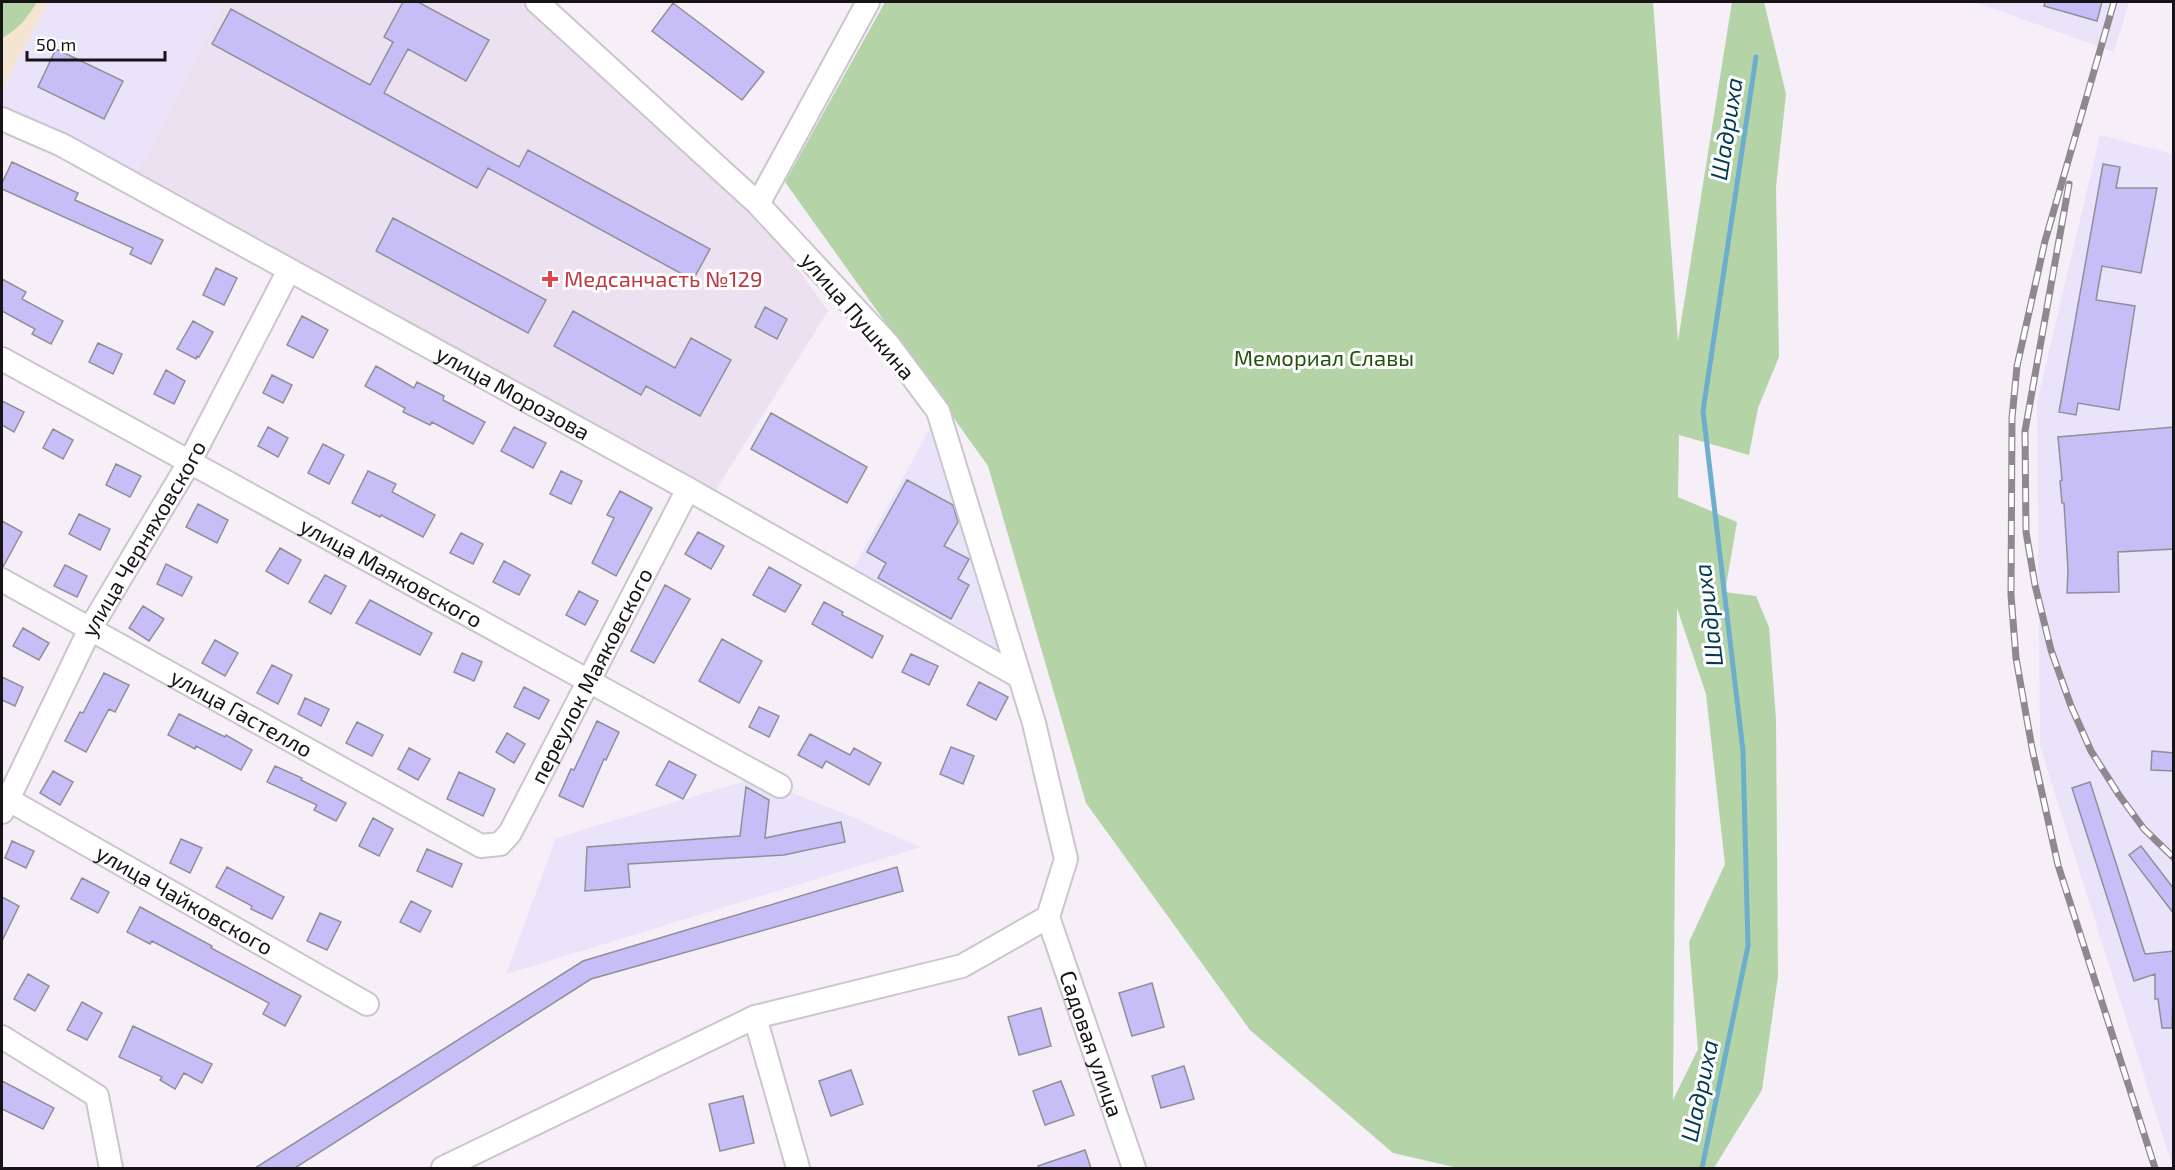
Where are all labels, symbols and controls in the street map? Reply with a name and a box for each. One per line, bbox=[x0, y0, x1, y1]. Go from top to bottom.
scale bar bbox=[27, 24, 165, 62]
text: 50 m bbox=[36, 33, 76, 55]
water label: Шадриха bbox=[1703, 75, 1748, 182]
street label: улица Пушкина bbox=[796, 246, 921, 385]
place label: Медсанчасть №129 bbox=[564, 265, 763, 291]
marker: Медсанчасть №129 bbox=[541, 270, 559, 288]
street label: улица Морозова bbox=[432, 339, 595, 445]
park label: Мемориал Славы bbox=[1234, 344, 1414, 370]
street label: улица Черняховского bbox=[74, 436, 210, 641]
street label: улица Маяковского bbox=[296, 511, 487, 632]
water label: Шадриха bbox=[1687, 562, 1728, 668]
street label: переулок Маяковского bbox=[524, 563, 657, 787]
street label: улица Гастелло bbox=[166, 662, 317, 762]
street label: улица Чайковского bbox=[91, 838, 278, 960]
street label: Садовая улица bbox=[1055, 967, 1129, 1120]
water label: Шадриха bbox=[1674, 1037, 1723, 1144]

